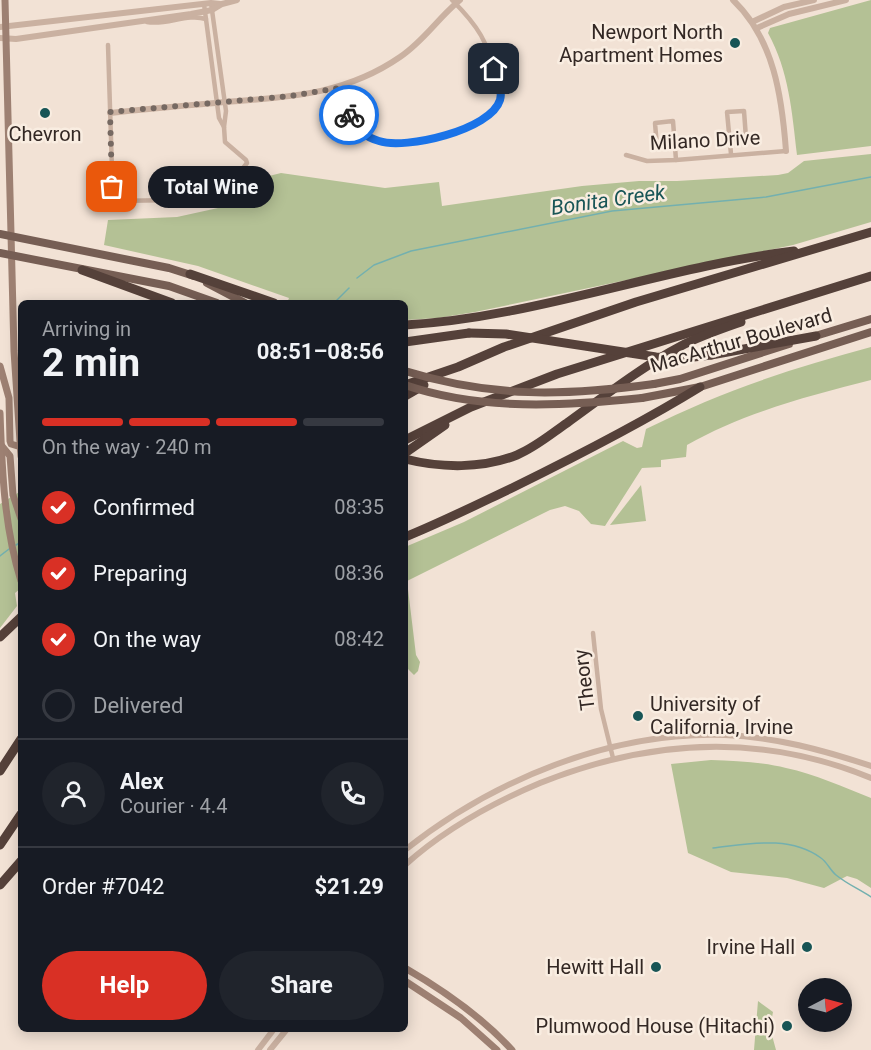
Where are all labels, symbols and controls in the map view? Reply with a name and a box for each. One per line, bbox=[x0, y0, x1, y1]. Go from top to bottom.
place label: Newport North Apartment Homes bbox=[559, 20, 723, 67]
marker: Newport North Apartment Homes bbox=[728, 36, 742, 50]
pin bbox=[468, 43, 519, 94]
icon: home bbox=[477, 52, 510, 85]
courier bbox=[319, 85, 379, 145]
icon: bike bbox=[333, 99, 366, 132]
marker: Chevron bbox=[38, 106, 52, 120]
place label: Chevron bbox=[8, 122, 82, 146]
street label: Milano Drive bbox=[649, 125, 761, 155]
pin bbox=[86, 161, 137, 212]
callout: Total Wine bbox=[148, 166, 274, 208]
icon: bag bbox=[95, 170, 128, 203]
text: Total Wine bbox=[164, 175, 258, 199]
water label: Bonita Creek bbox=[549, 180, 667, 220]
street label: MacArthur Boulevard bbox=[647, 303, 835, 377]
text: Arriving in bbox=[42, 317, 131, 341]
text: 08:51–08:56 bbox=[257, 339, 384, 364]
text: 2 min bbox=[42, 340, 140, 386]
text: On the way · 240 m bbox=[42, 435, 211, 459]
icon: check bbox=[42, 491, 75, 524]
text: Confirmed bbox=[93, 495, 195, 520]
text: 08:35 bbox=[334, 495, 384, 519]
icon: check bbox=[42, 557, 75, 590]
text: Preparing bbox=[93, 561, 187, 586]
text: 08:36 bbox=[334, 561, 384, 585]
icon: check bbox=[42, 623, 75, 656]
text: On the way bbox=[93, 627, 201, 652]
text: 08:42 bbox=[334, 627, 384, 651]
street label: Theory bbox=[568, 648, 600, 712]
place label: University of California, Irvine bbox=[650, 692, 793, 739]
text: Delivered bbox=[93, 693, 183, 718]
marker: University of California, Irvine bbox=[631, 709, 645, 723]
button: person bbox=[42, 762, 105, 825]
button: phone bbox=[321, 762, 384, 825]
text: Alex bbox=[120, 769, 164, 794]
text: Courier · 4.4 bbox=[120, 794, 227, 818]
text: Order #7042 bbox=[42, 874, 164, 899]
text: $21.29 bbox=[315, 874, 384, 899]
place label: Irvine Hall bbox=[707, 935, 795, 959]
marker: Irvine Hall bbox=[800, 940, 814, 954]
button: Help bbox=[42, 951, 207, 1020]
button: Share bbox=[219, 951, 384, 1020]
place label: Hewitt Hall bbox=[546, 955, 644, 979]
marker: Hewitt Hall bbox=[649, 960, 663, 974]
north arrow bbox=[798, 978, 852, 1032]
map controls bbox=[798, 978, 852, 1032]
place label: Plumwood House (Hitachi) bbox=[536, 1014, 775, 1038]
marker: Plumwood House (Hitachi) bbox=[780, 1019, 794, 1033]

